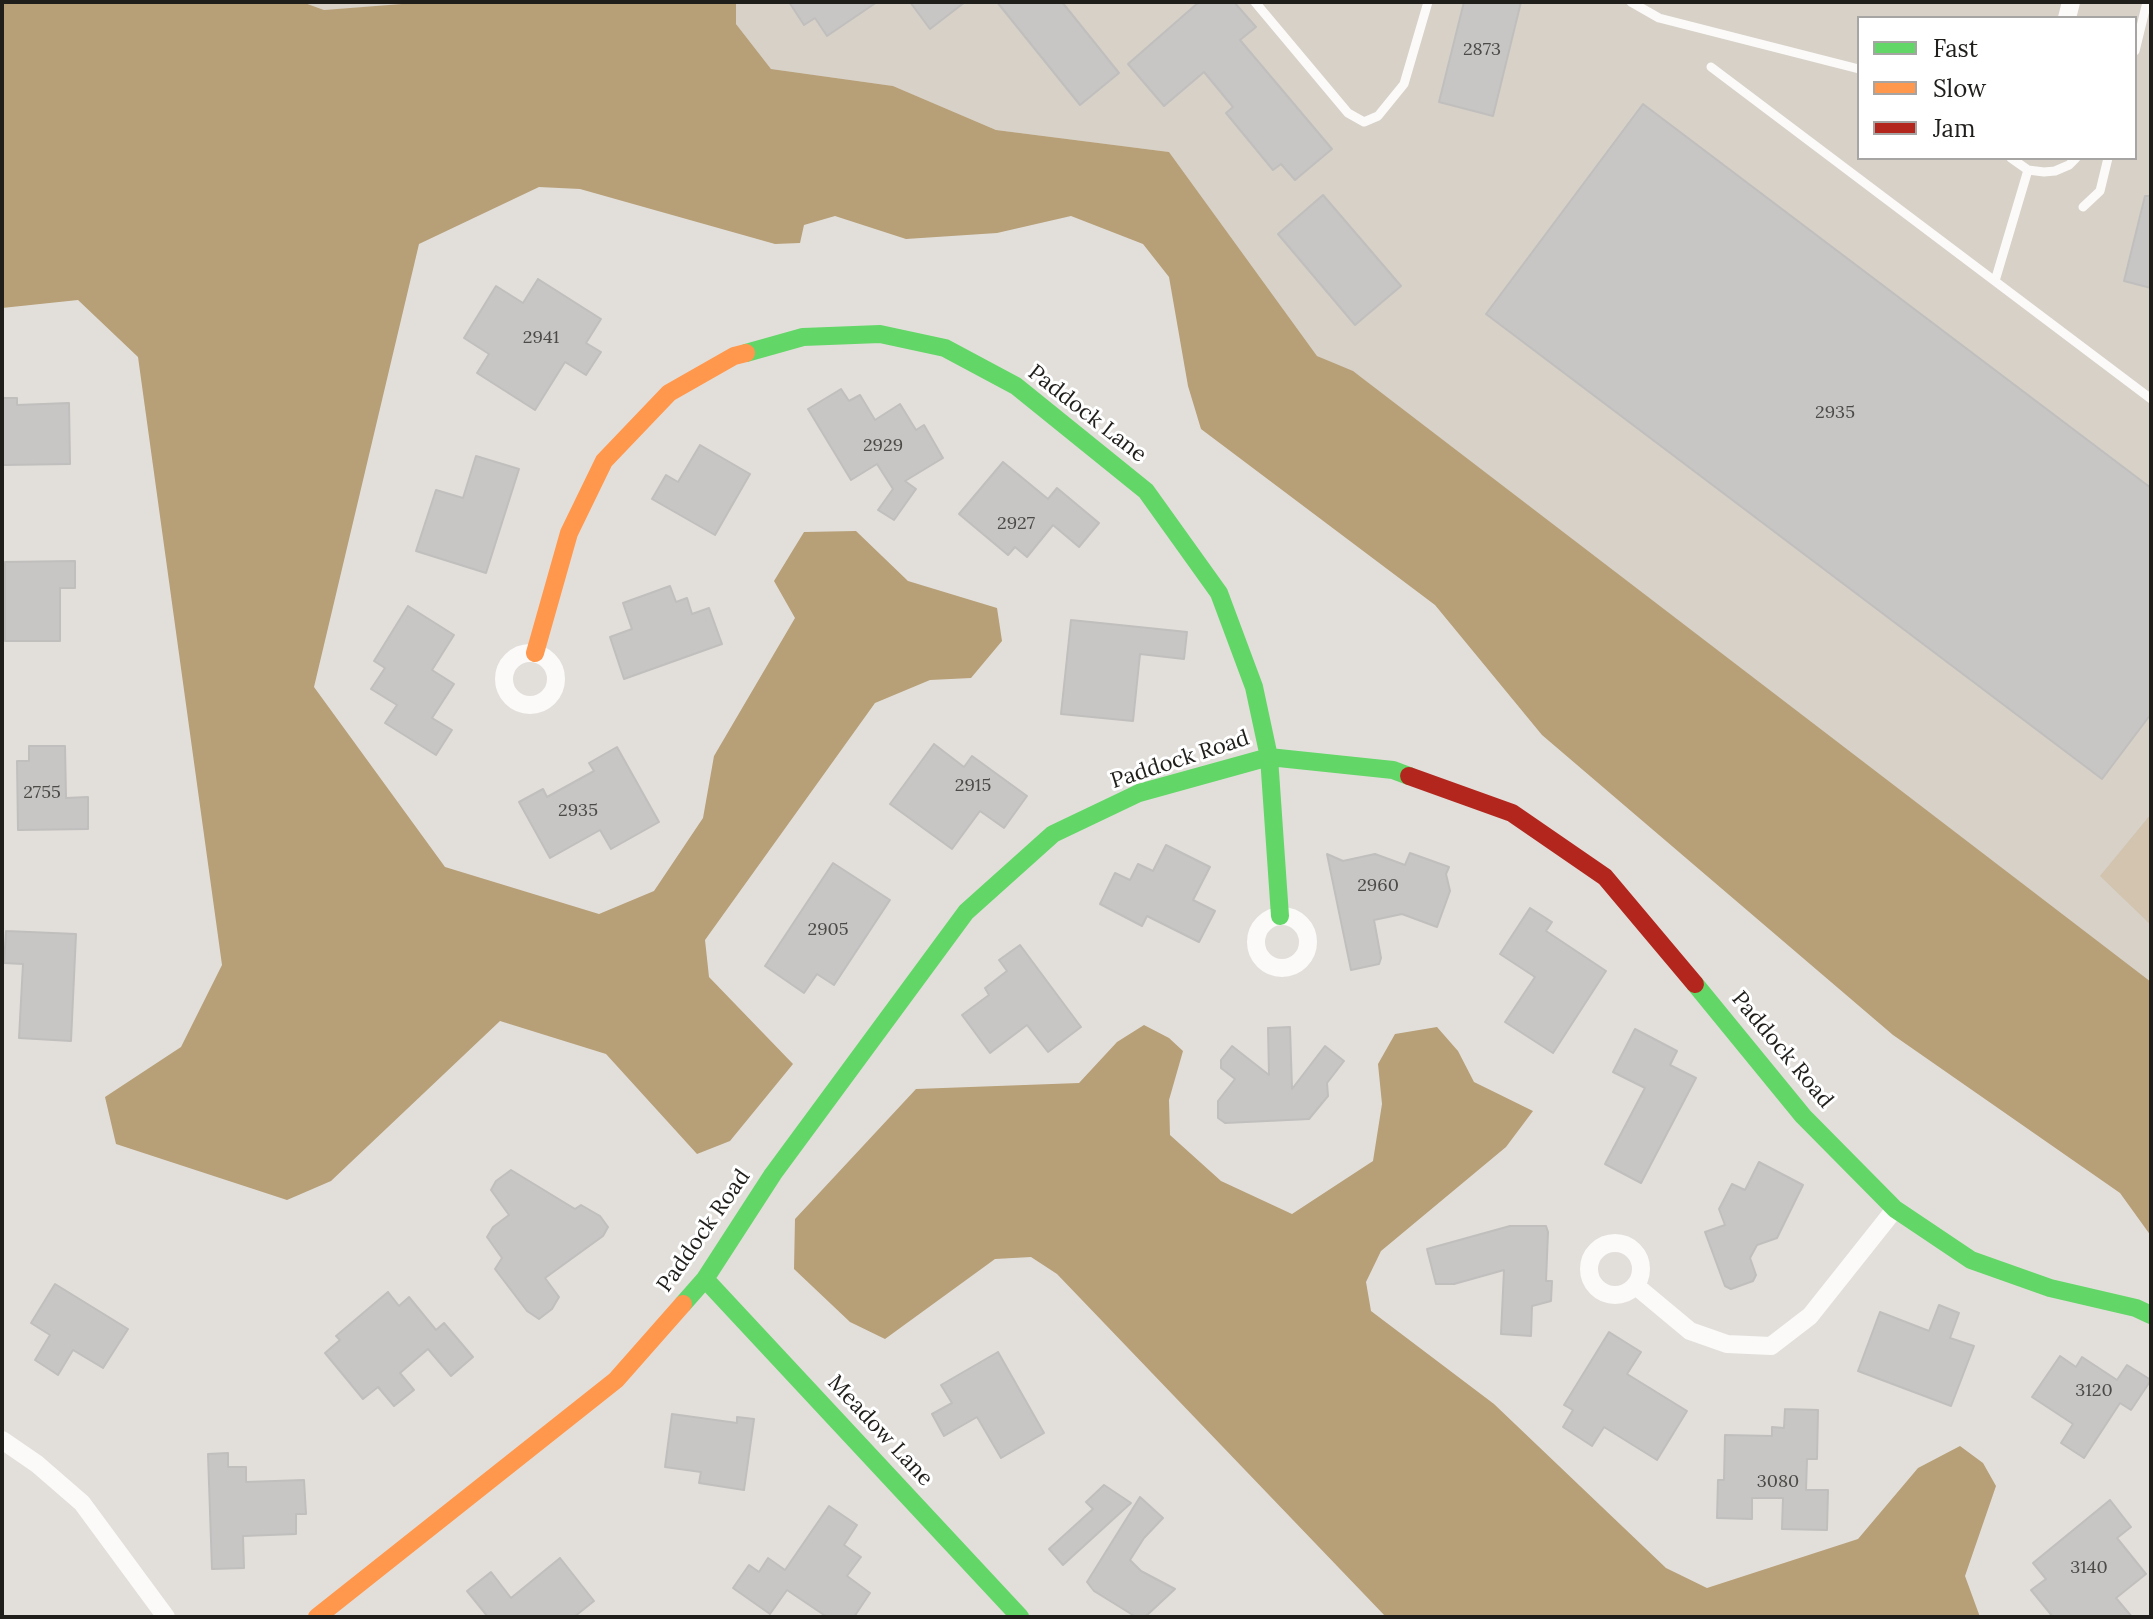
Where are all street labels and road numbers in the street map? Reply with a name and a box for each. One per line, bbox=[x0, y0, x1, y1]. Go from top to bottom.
street label: Paddock Lane bbox=[1023, 360, 1151, 468]
street label: Paddock Road bbox=[1107, 725, 1253, 795]
street label: Paddock Road bbox=[1726, 986, 1838, 1114]
street label: Paddock Road bbox=[652, 1164, 756, 1298]
street label: Meadow Lane bbox=[822, 1370, 938, 1492]

